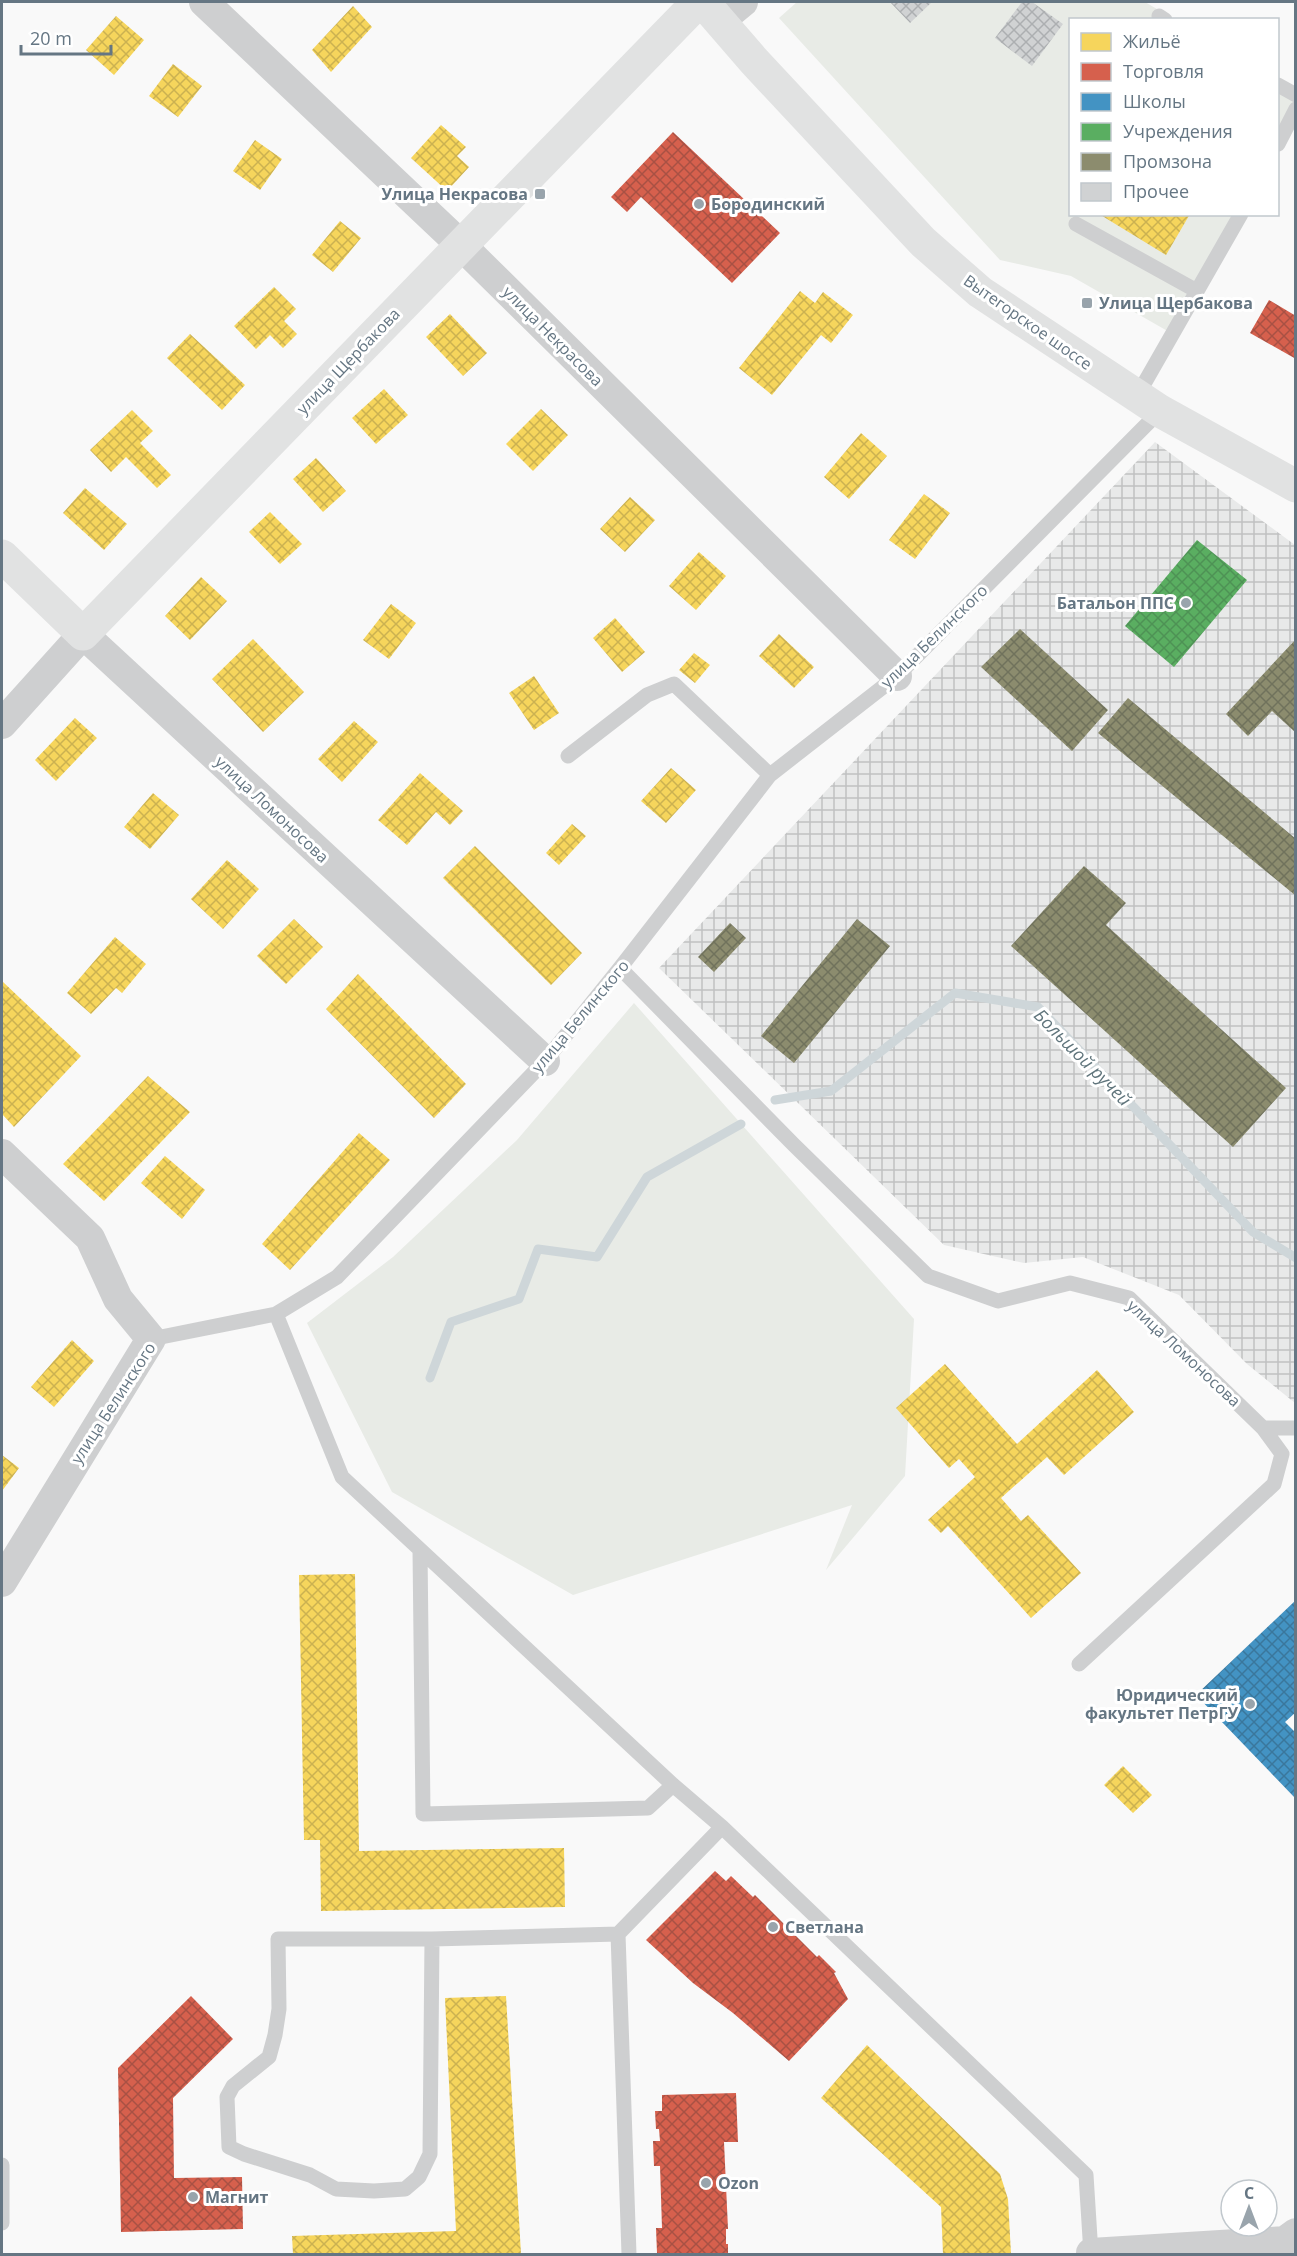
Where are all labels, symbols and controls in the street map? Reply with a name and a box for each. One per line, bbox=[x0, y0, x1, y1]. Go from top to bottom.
scale bar bbox=[21, 18, 111, 56]
legend bbox=[1069, 18, 1279, 216]
text: 20 m bbox=[30, 26, 72, 50]
text: Жильё bbox=[1123, 29, 1181, 53]
text: Торговля bbox=[1123, 59, 1204, 83]
text: Школы bbox=[1123, 89, 1186, 113]
text: Учреждения bbox=[1123, 119, 1233, 143]
text: Промзона bbox=[1123, 149, 1212, 173]
text: Прочее bbox=[1123, 179, 1189, 203]
place label: Улица Некрасова bbox=[381, 183, 528, 205]
marker: Улица Некрасова bbox=[533, 187, 547, 201]
place label: Бородинский bbox=[711, 193, 825, 215]
marker: Бородинский bbox=[692, 197, 706, 211]
street label: Вытегорское шоссе bbox=[959, 269, 1097, 375]
street label: улица Некрасова bbox=[498, 281, 608, 391]
place label: Улица Щербакова bbox=[1099, 292, 1253, 314]
marker: Улица Щербакова bbox=[1080, 296, 1094, 310]
street label: улица Щербакова bbox=[291, 303, 405, 419]
street label: улица Белинского bbox=[876, 579, 992, 693]
place label: Батальон ППС bbox=[1057, 592, 1174, 614]
marker: Батальон ППС bbox=[1179, 596, 1193, 610]
street label: улица Ломоносова bbox=[210, 751, 334, 867]
street label: улица Белинского bbox=[526, 955, 634, 1077]
water label: Большой ручей bbox=[1029, 1003, 1137, 1111]
street label: улица Ломоносова bbox=[1122, 1295, 1246, 1411]
street label: улица Белинского bbox=[65, 1338, 161, 1468]
place label: Юридический факультет ПетрГУ bbox=[1085, 1684, 1238, 1724]
marker: Юридический факультет ПетрГУ bbox=[1243, 1697, 1257, 1711]
place label: Светлана bbox=[785, 1916, 864, 1938]
marker: Светлана bbox=[766, 1920, 780, 1934]
place label: Ozon bbox=[718, 2172, 759, 2194]
marker: Ozon bbox=[699, 2176, 713, 2190]
north arrow bbox=[1219, 2178, 1279, 2238]
text: С bbox=[1244, 2182, 1254, 2204]
place label: Магнит bbox=[205, 2186, 269, 2208]
marker: Магнит bbox=[186, 2190, 200, 2204]

